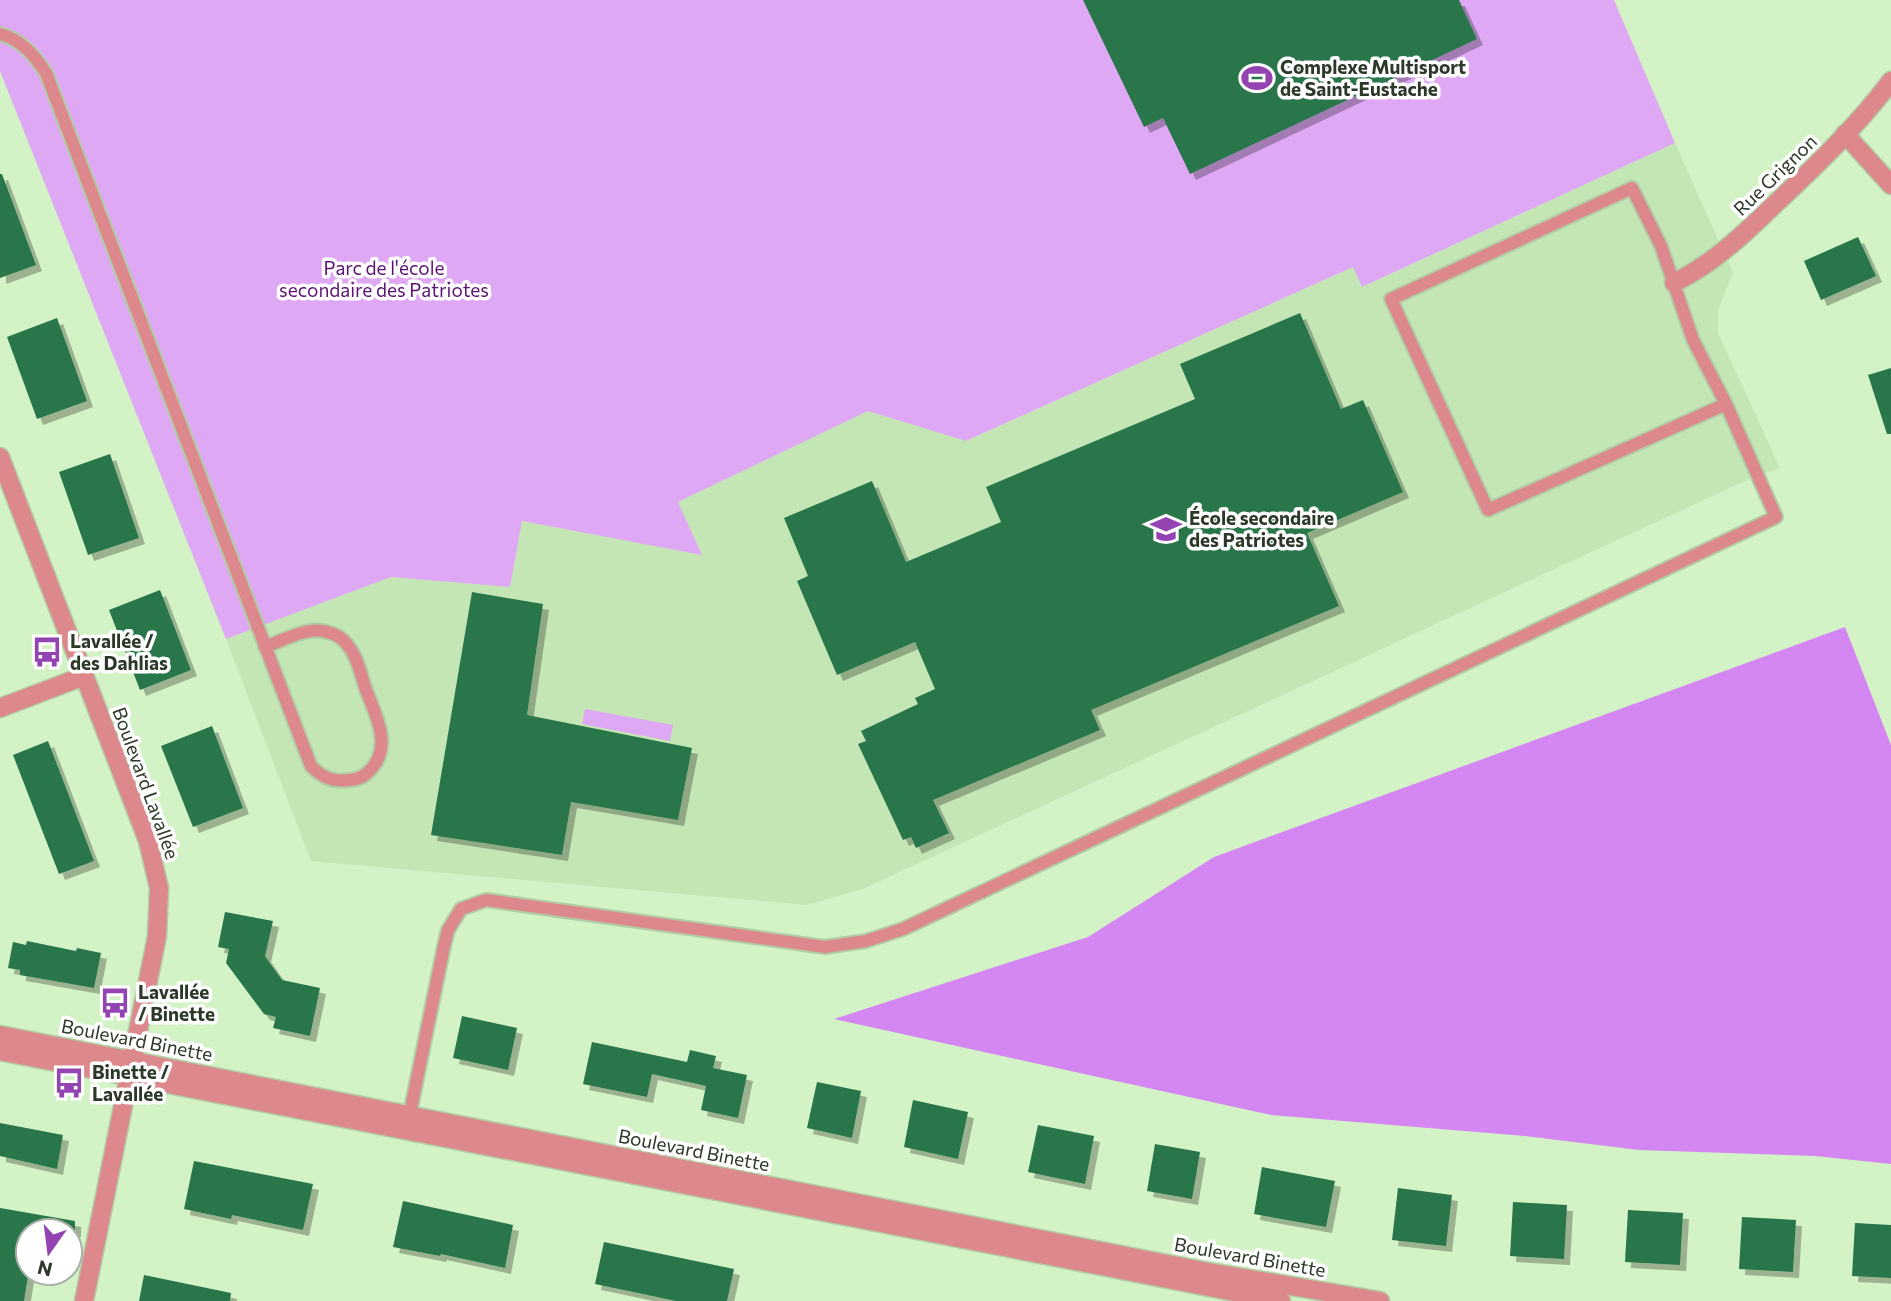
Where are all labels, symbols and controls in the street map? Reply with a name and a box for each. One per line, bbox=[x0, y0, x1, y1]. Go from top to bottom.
place label: Complexe Multisport de Saint-Eustache bbox=[1280, 55, 1466, 100]
sports icon: Complexe Multisport de Saint-Eustache bbox=[1240, 61, 1274, 95]
street label: Rue Grignon bbox=[1728, 129, 1821, 220]
park label: Parc de l'école secondaire des Patriotes bbox=[279, 256, 489, 301]
place label: École secondaire des Patriotes bbox=[1189, 506, 1334, 551]
school or university icon: École secondaire des Patriotes bbox=[1149, 512, 1183, 546]
place label: Lavallée / des Dahlias bbox=[70, 629, 168, 674]
bus stop icon: Lavallée / des Dahlias bbox=[30, 635, 64, 669]
street label: Boulevard Lavallée bbox=[108, 704, 185, 862]
place label: Lavallée / Binette bbox=[138, 980, 215, 1025]
bus stop icon: Lavallée / Binette bbox=[98, 986, 132, 1020]
street label: Boulevard Binette bbox=[60, 1014, 215, 1065]
place label: Binette / Lavallée bbox=[92, 1060, 169, 1105]
bus stop icon: Binette / Lavallée bbox=[52, 1066, 86, 1100]
street label: Boulevard Binette bbox=[617, 1124, 772, 1175]
north arrow bbox=[14, 1217, 84, 1287]
street label: Boulevard Binette bbox=[1172, 1232, 1328, 1281]
text: N bbox=[35, 1256, 54, 1282]

